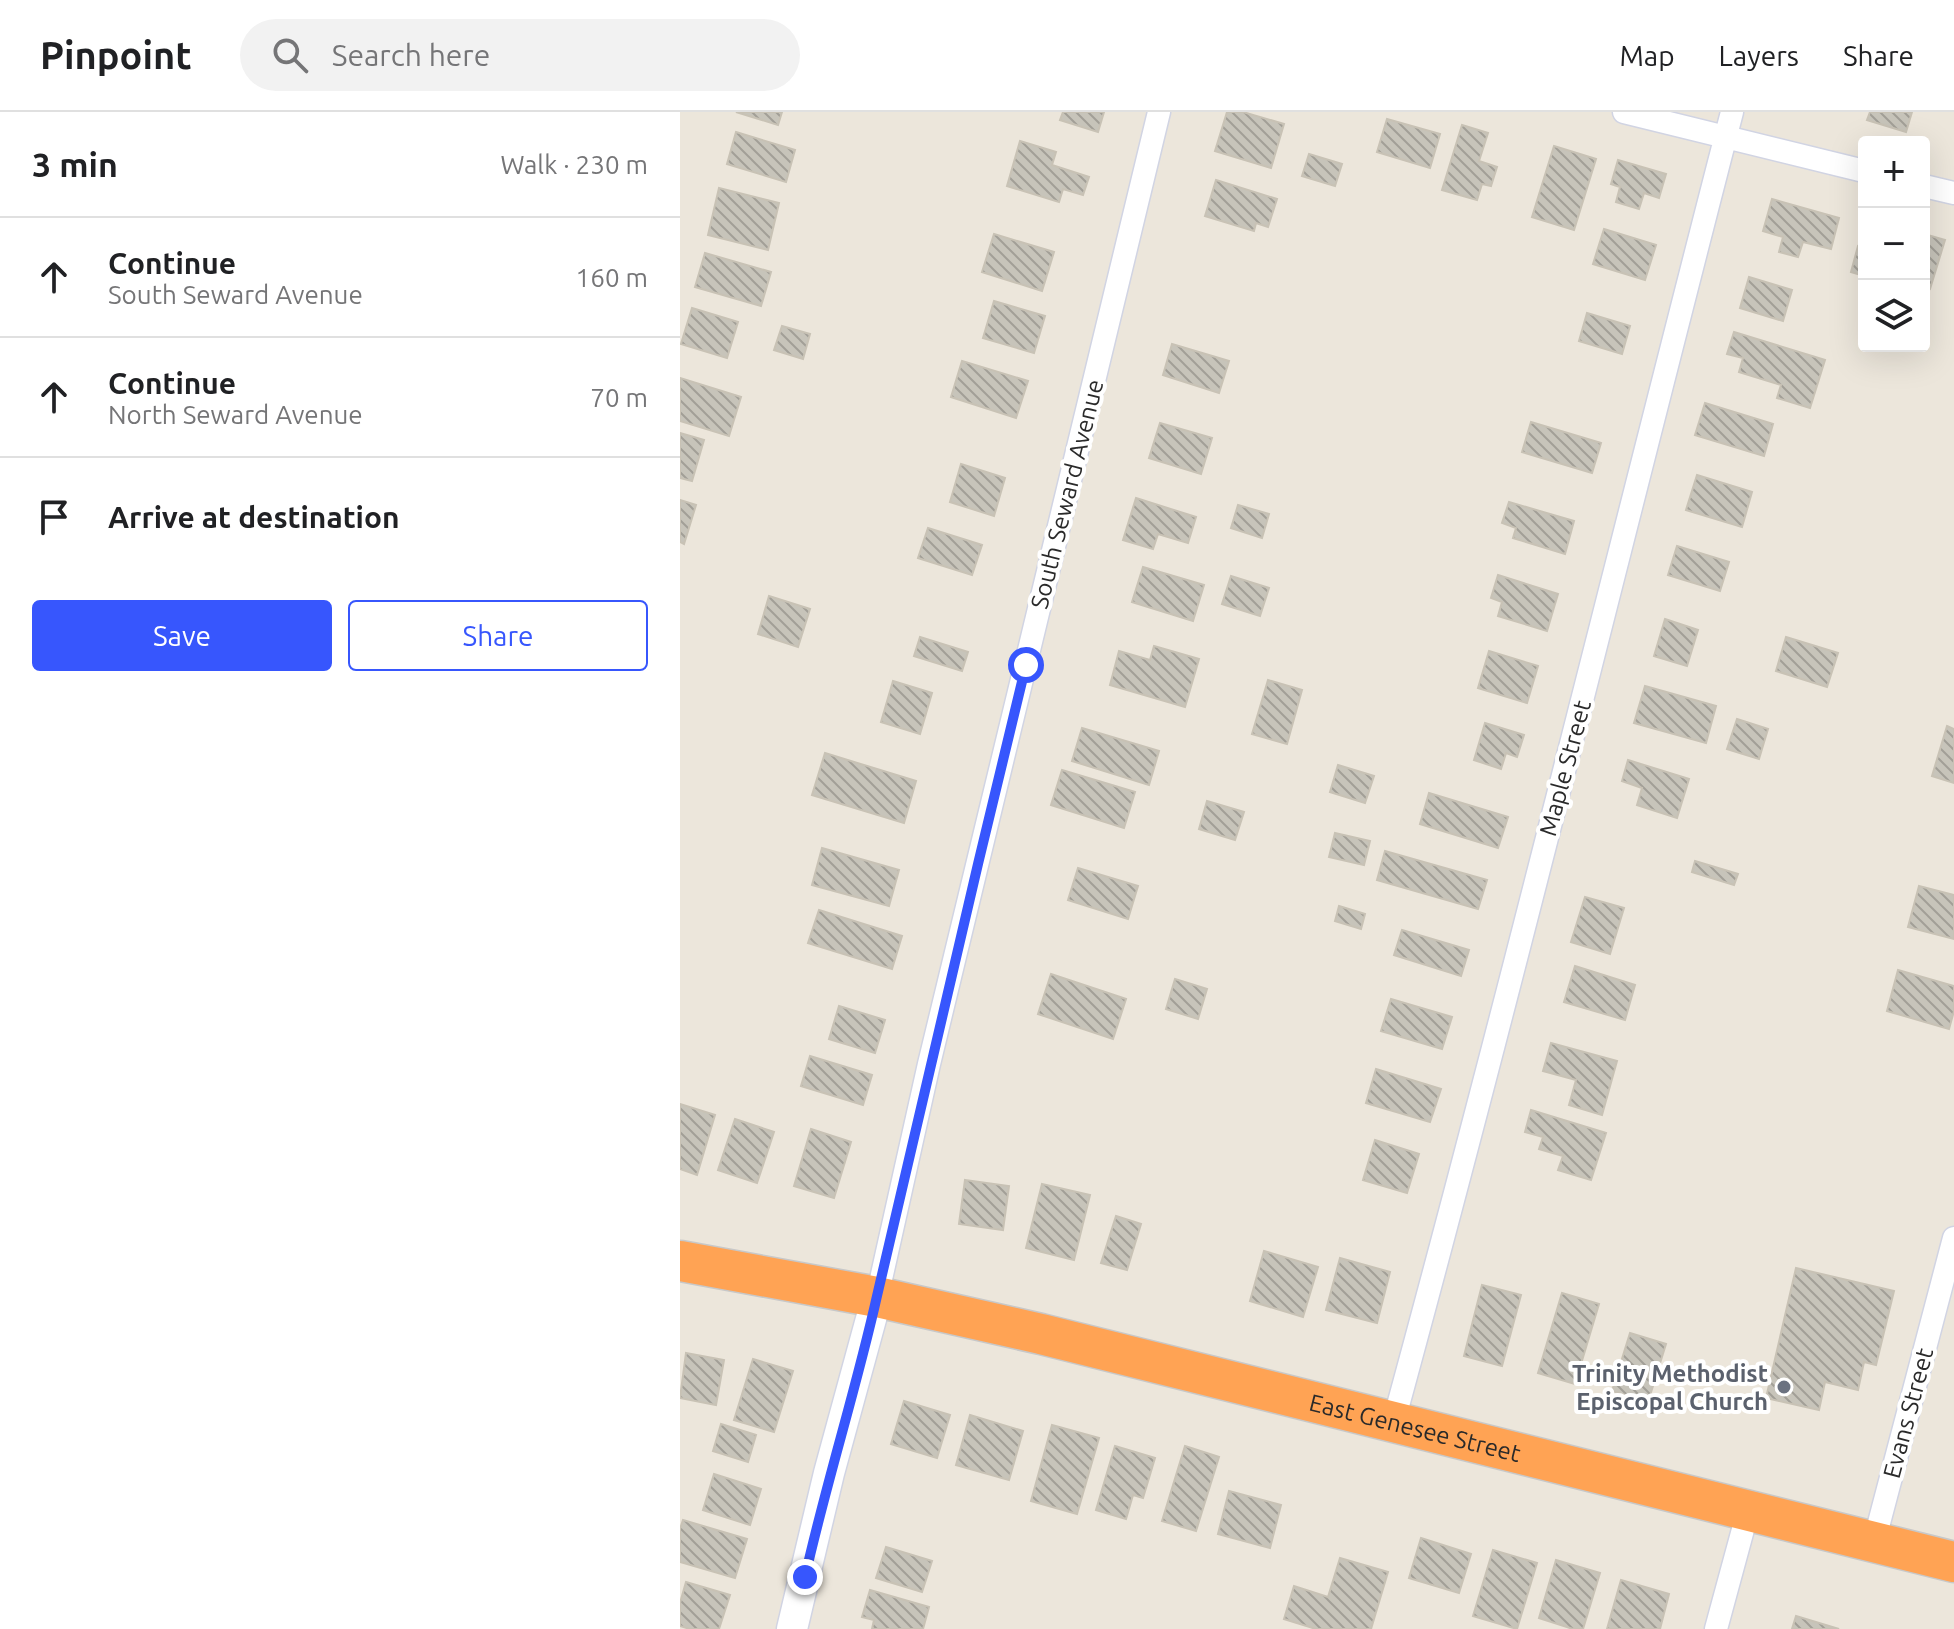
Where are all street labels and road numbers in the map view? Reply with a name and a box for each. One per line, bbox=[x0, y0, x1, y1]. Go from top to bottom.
street label: South Seward Avenue bbox=[1025, 377, 1109, 611]
street label: Maple Street bbox=[1534, 697, 1596, 839]
street label: Evans Street bbox=[1878, 1344, 1939, 1481]
street label: East Genesee Street bbox=[1307, 1388, 1524, 1467]

